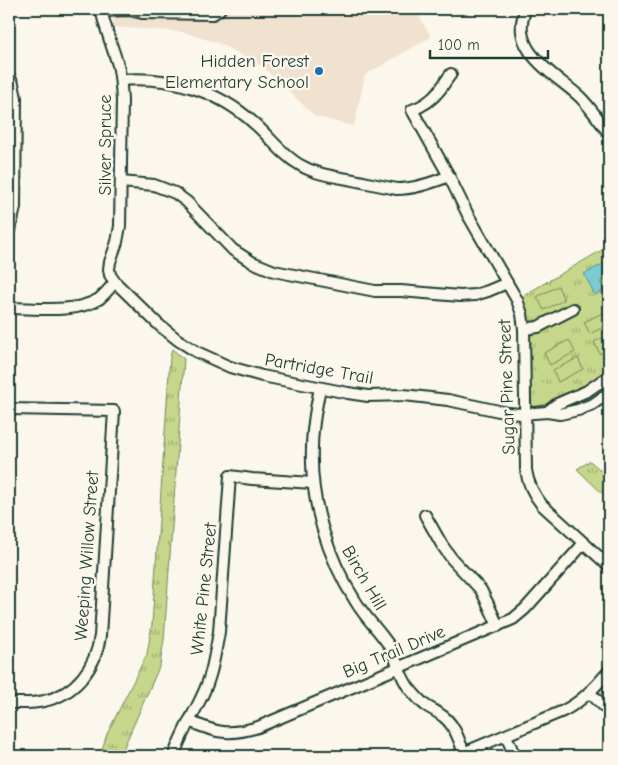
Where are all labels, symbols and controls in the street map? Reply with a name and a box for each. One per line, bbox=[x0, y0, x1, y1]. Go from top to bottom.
scale bar bbox=[430, 28, 548, 60]
text: 100 m bbox=[438, 36, 480, 54]
place label: Hidden Forest Elementary School bbox=[165, 51, 310, 93]
marker: Hidden Forest Elementary School bbox=[313, 65, 325, 77]
street label: Silver Spruce bbox=[95, 95, 116, 195]
street label: Sugar Pine Street bbox=[494, 318, 520, 455]
street label: Partridge Trail bbox=[263, 349, 375, 389]
street label: Weeping Willow Street bbox=[71, 469, 103, 642]
street label: White Pine Street bbox=[187, 521, 221, 656]
street label: Birch Hill bbox=[337, 542, 391, 614]
street label: Big Trail Drive bbox=[340, 621, 448, 683]

